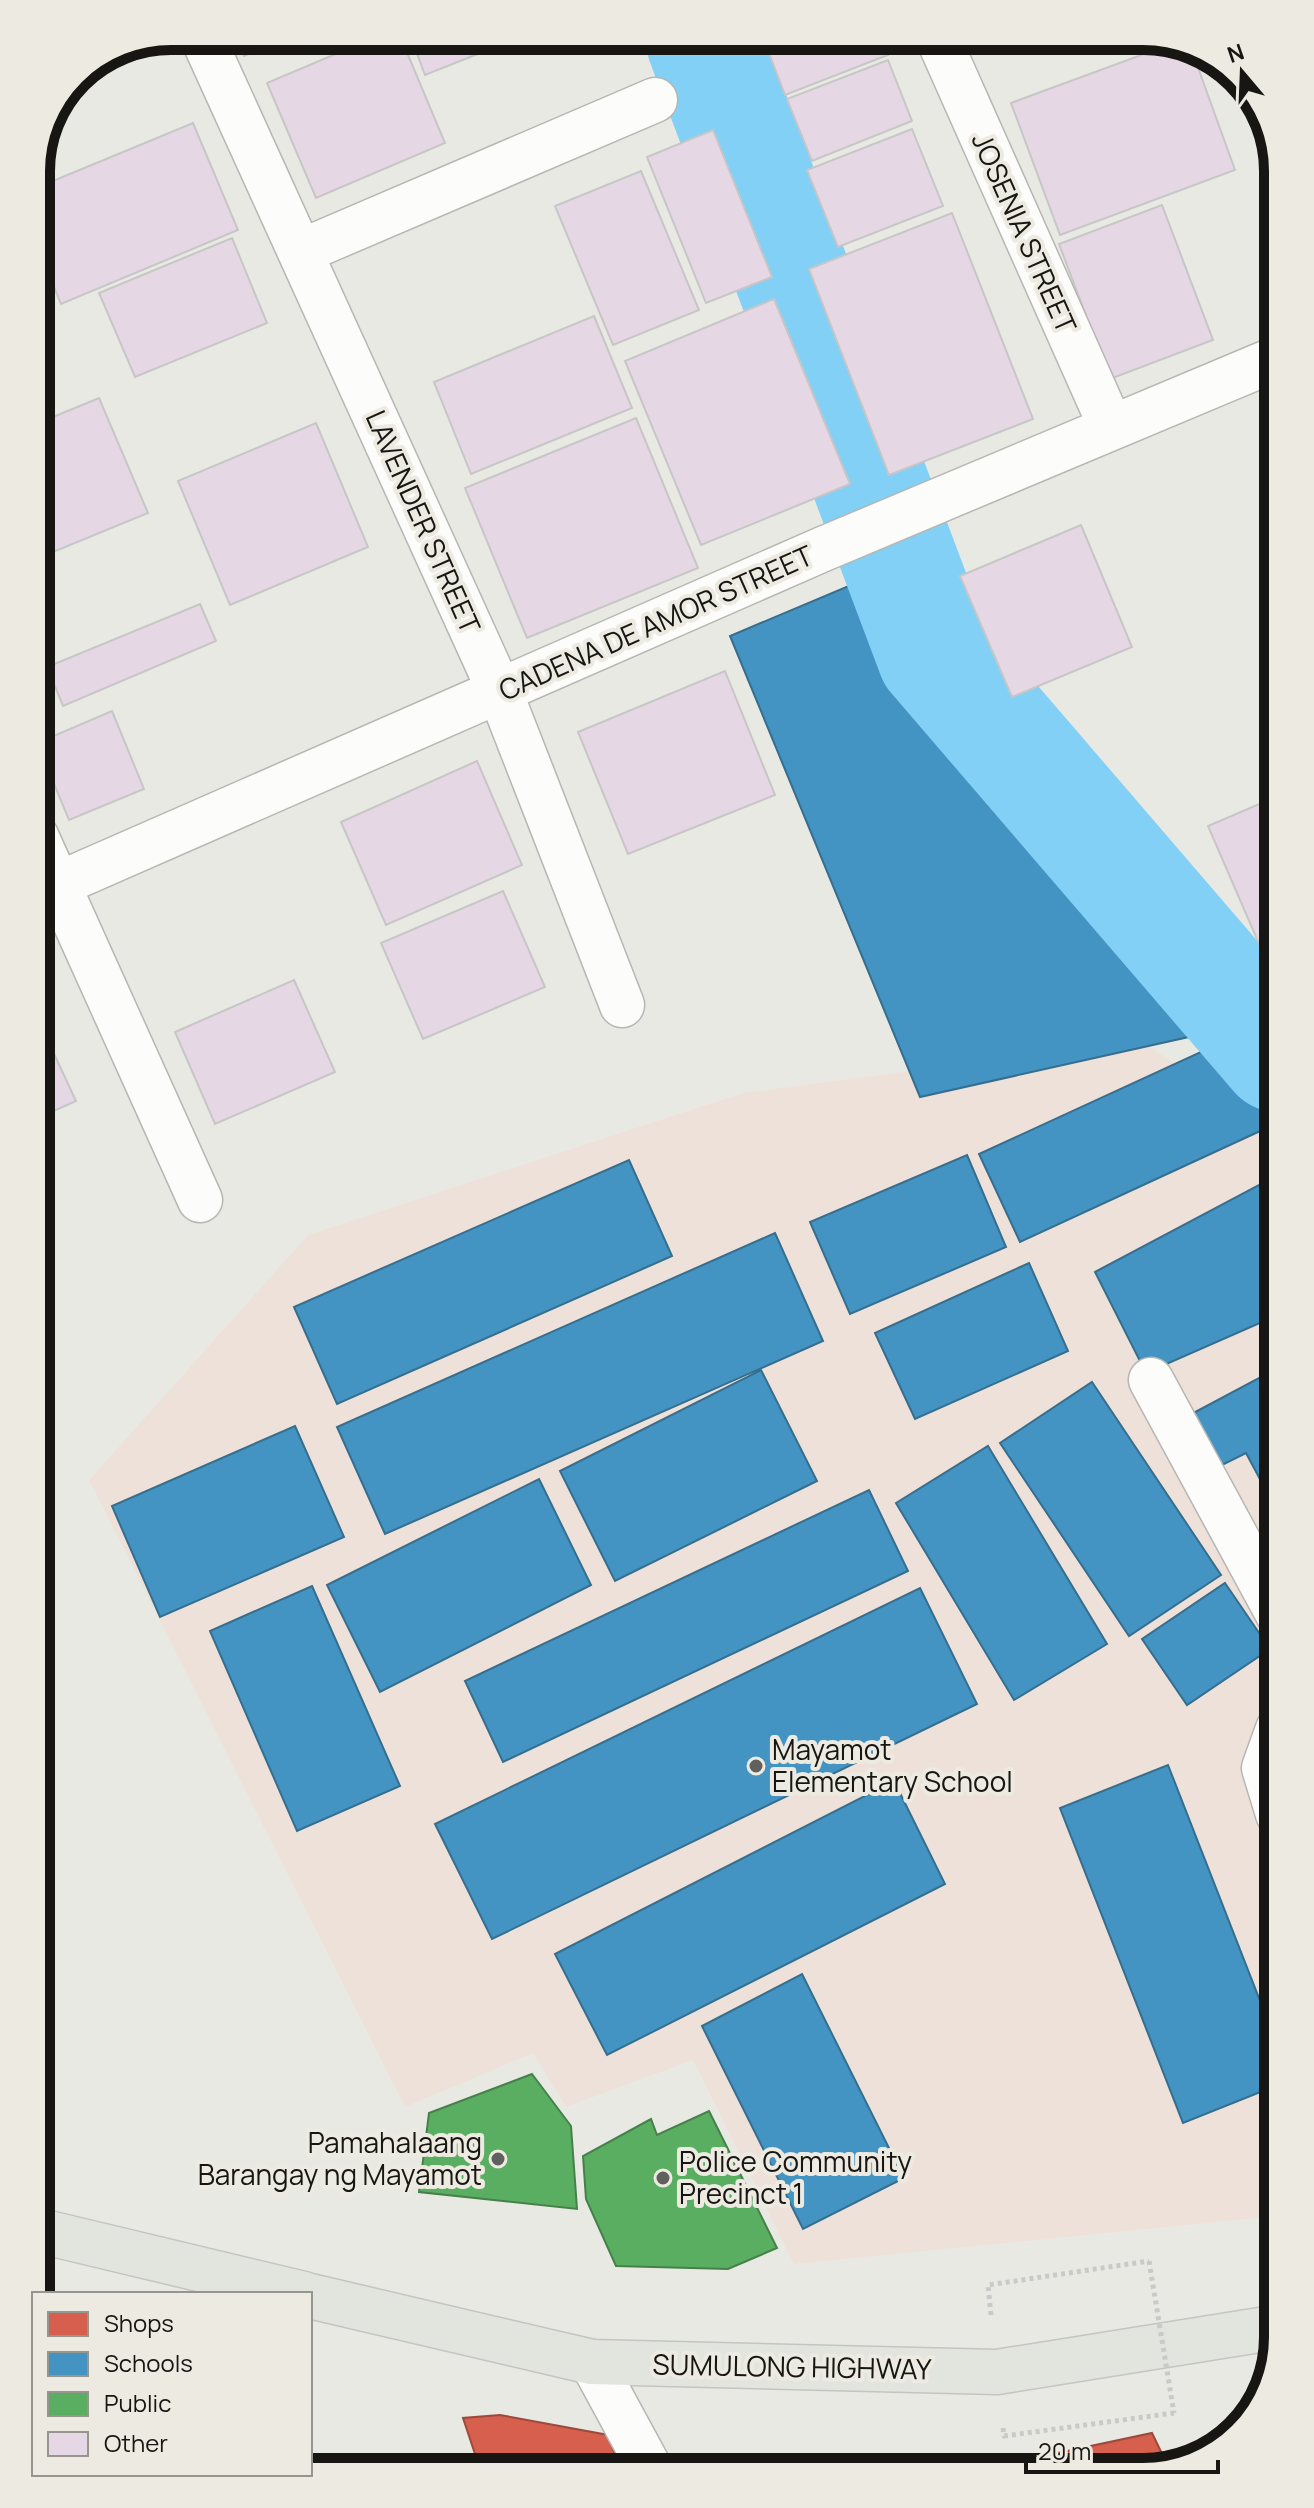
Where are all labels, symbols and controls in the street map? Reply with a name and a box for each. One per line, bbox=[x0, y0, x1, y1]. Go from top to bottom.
north arrow bbox=[1202, 32, 1282, 112]
text: N bbox=[1223, 36, 1248, 70]
street label: JOSENIA STREET bbox=[964, 126, 1086, 339]
street label: LAVENDER STREET bbox=[358, 404, 490, 639]
street label: CADENA DE AMOR STREET bbox=[493, 535, 819, 709]
place label: Mayamot Elementary School bbox=[772, 1730, 1013, 1800]
marker: Mayamot Elementary School bbox=[747, 1757, 765, 1775]
place label: Pamahalaang Barangay ng Mayamot bbox=[198, 2123, 482, 2193]
place label: Police Community Precinct 1 bbox=[679, 2142, 912, 2212]
marker: Pamahalaang Barangay ng Mayamot bbox=[489, 2150, 507, 2168]
marker: Police Community Precinct 1 bbox=[654, 2169, 672, 2187]
legend bbox=[32, 2292, 312, 2476]
text: Shops bbox=[104, 2306, 174, 2339]
street label: SUMULONG HIGHWAY bbox=[652, 2345, 932, 2387]
text: Schools bbox=[104, 2346, 193, 2379]
text: Public bbox=[104, 2386, 171, 2419]
scale bar bbox=[1026, 2424, 1218, 2474]
text: Other bbox=[104, 2426, 168, 2459]
text: 20 m bbox=[1038, 2434, 1091, 2467]

